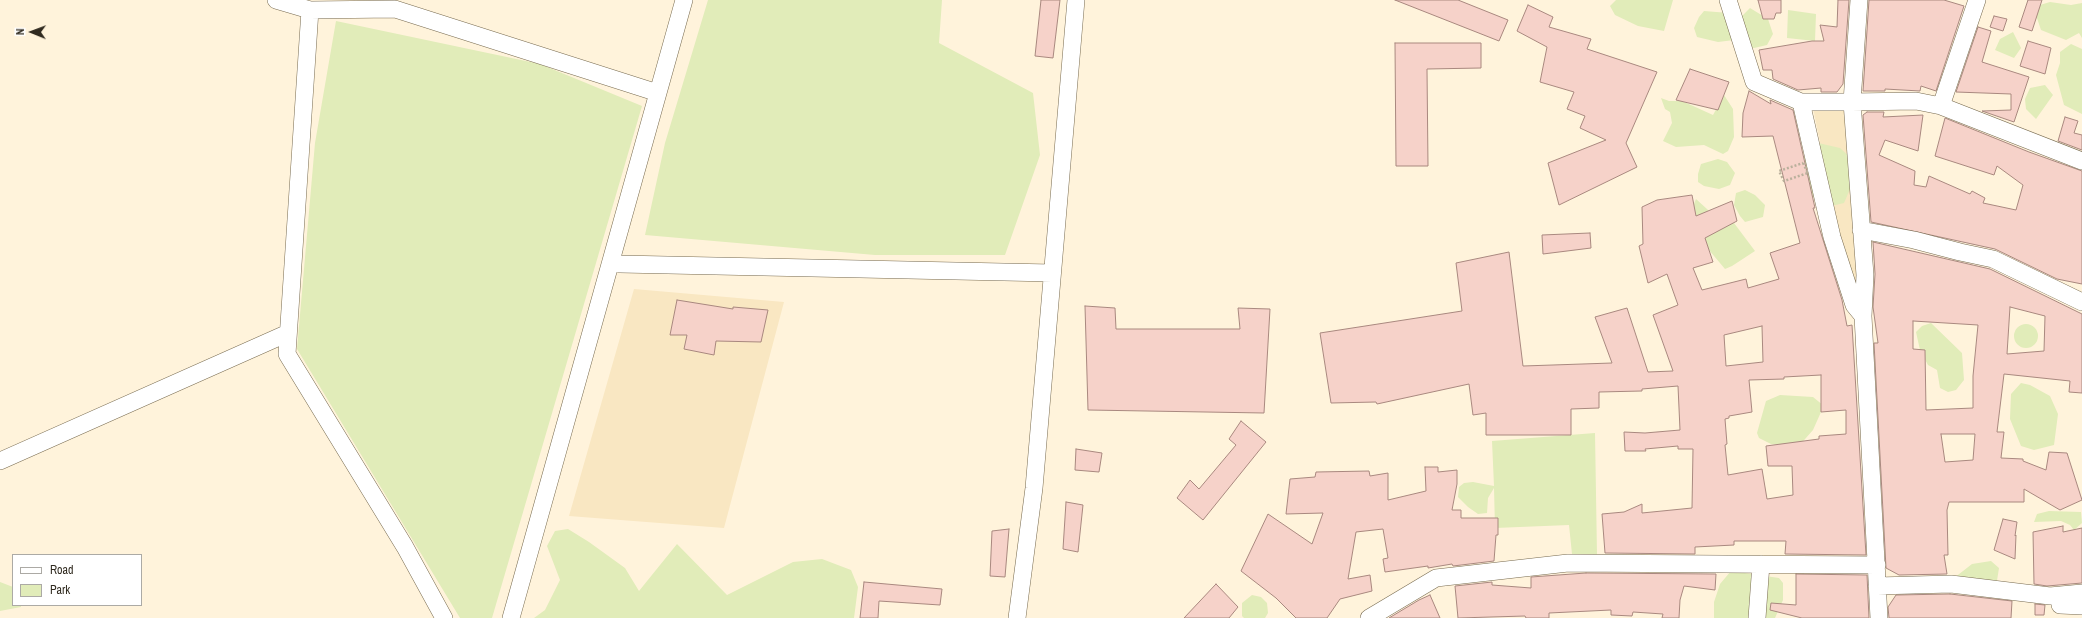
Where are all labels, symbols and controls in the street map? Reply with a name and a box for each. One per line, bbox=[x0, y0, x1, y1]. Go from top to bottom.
north arrow bbox=[12, 12, 52, 52]
text: N bbox=[13, 28, 27, 35]
legend bbox=[12, 554, 142, 606]
text: Road bbox=[50, 562, 74, 578]
text: Park bbox=[50, 582, 70, 598]

